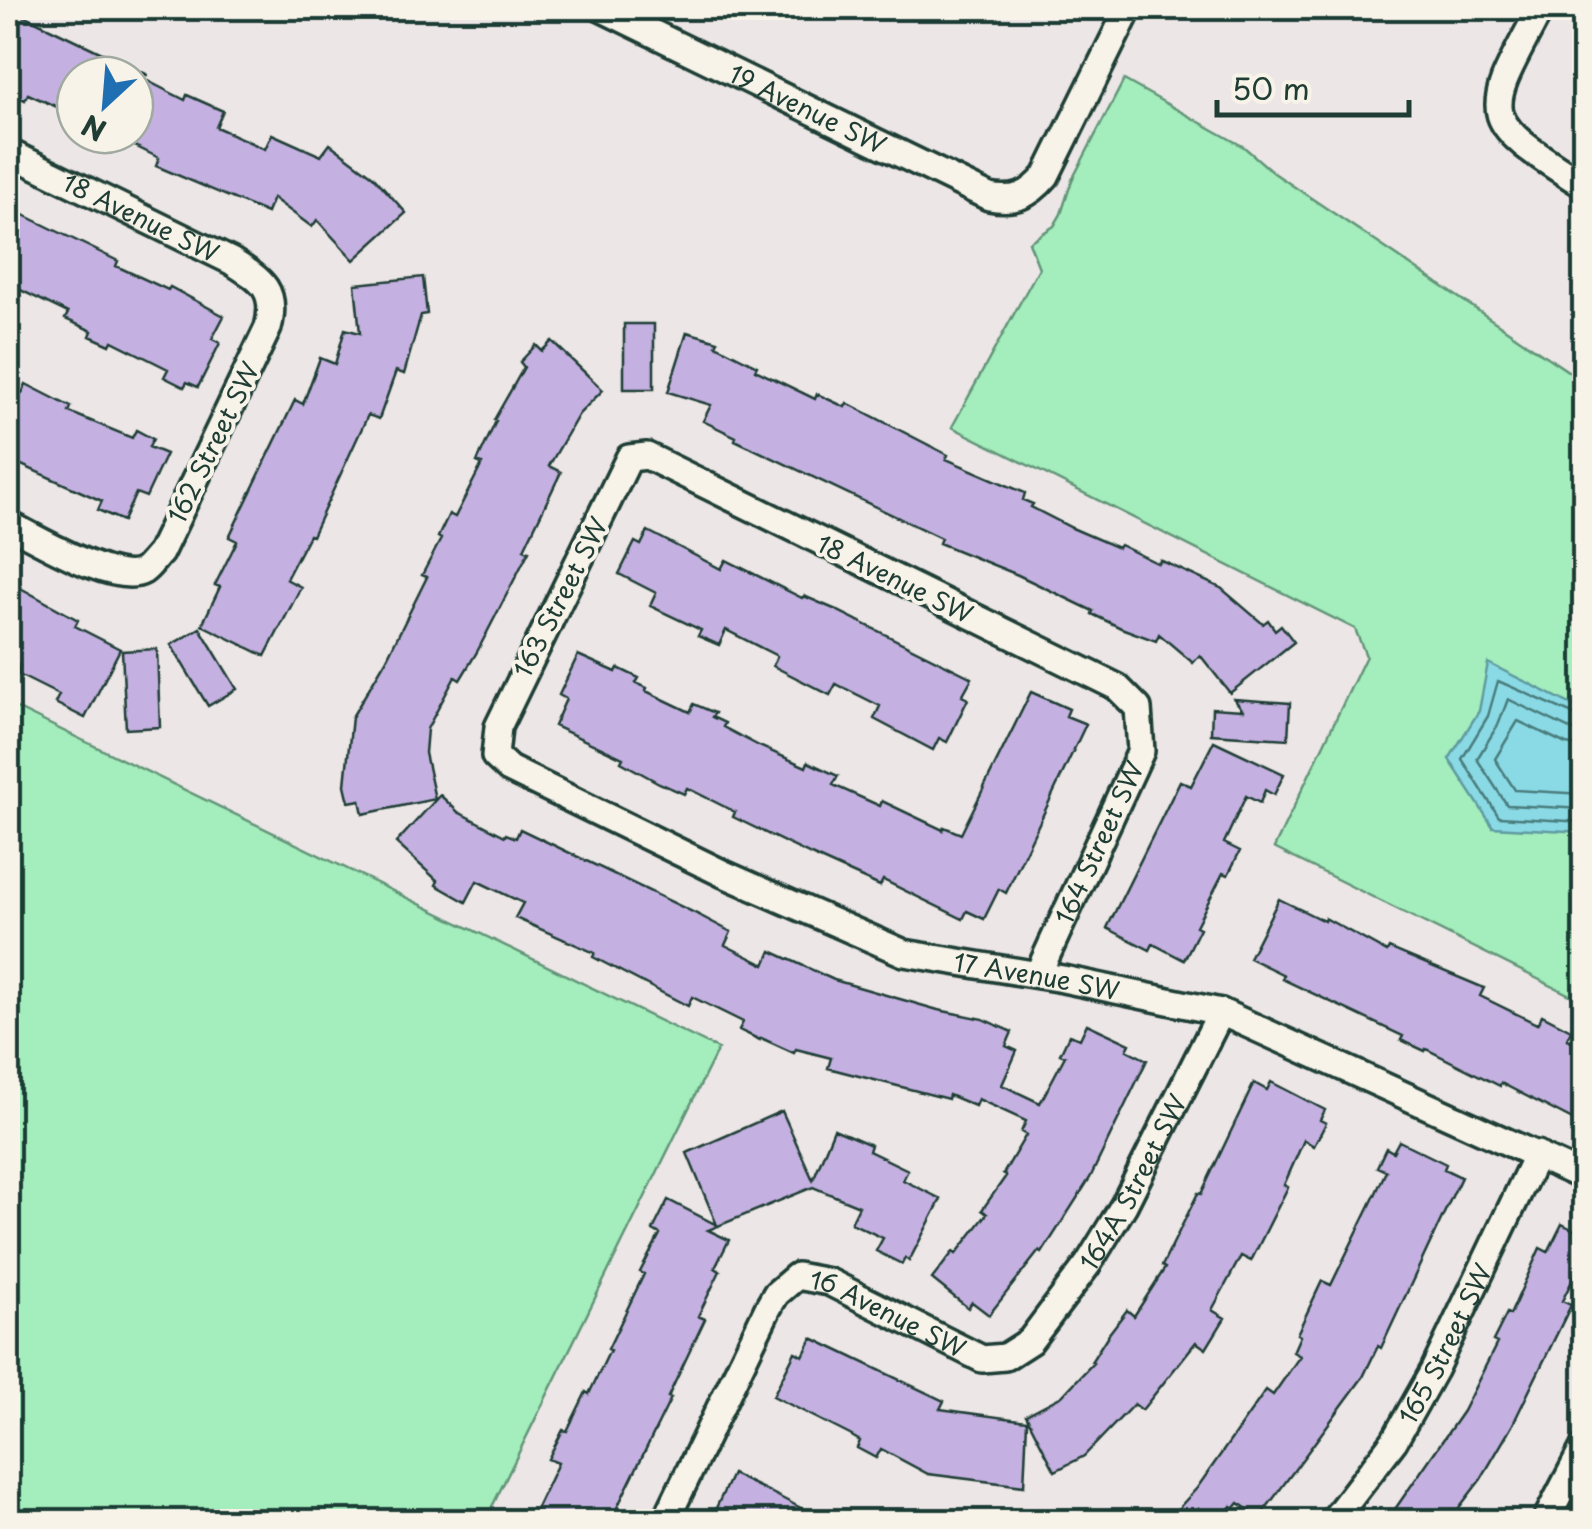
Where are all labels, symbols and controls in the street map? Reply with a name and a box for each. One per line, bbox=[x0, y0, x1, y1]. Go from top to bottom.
street label: 19 Avenue SW bbox=[723, 54, 893, 163]
north arrow bbox=[55, 55, 155, 155]
scale bar bbox=[1217, 55, 1410, 117]
text: 50 m bbox=[1232, 65, 1310, 110]
text: N bbox=[74, 105, 113, 153]
street label: 18 Avenue SW bbox=[56, 163, 226, 272]
street label: 162 Street SW bbox=[158, 355, 268, 529]
street label: 163 Street SW bbox=[503, 510, 617, 684]
street label: 18 Avenue SW bbox=[810, 524, 980, 632]
street label: 164 Street SW bbox=[1045, 754, 1153, 930]
street label: 17 Avenue SW bbox=[951, 942, 1123, 1009]
street label: 164A Street SW bbox=[1070, 1087, 1196, 1277]
street label: 165 Street SW bbox=[1388, 1257, 1501, 1431]
street label: 16 Avenue SW bbox=[807, 1260, 973, 1367]

